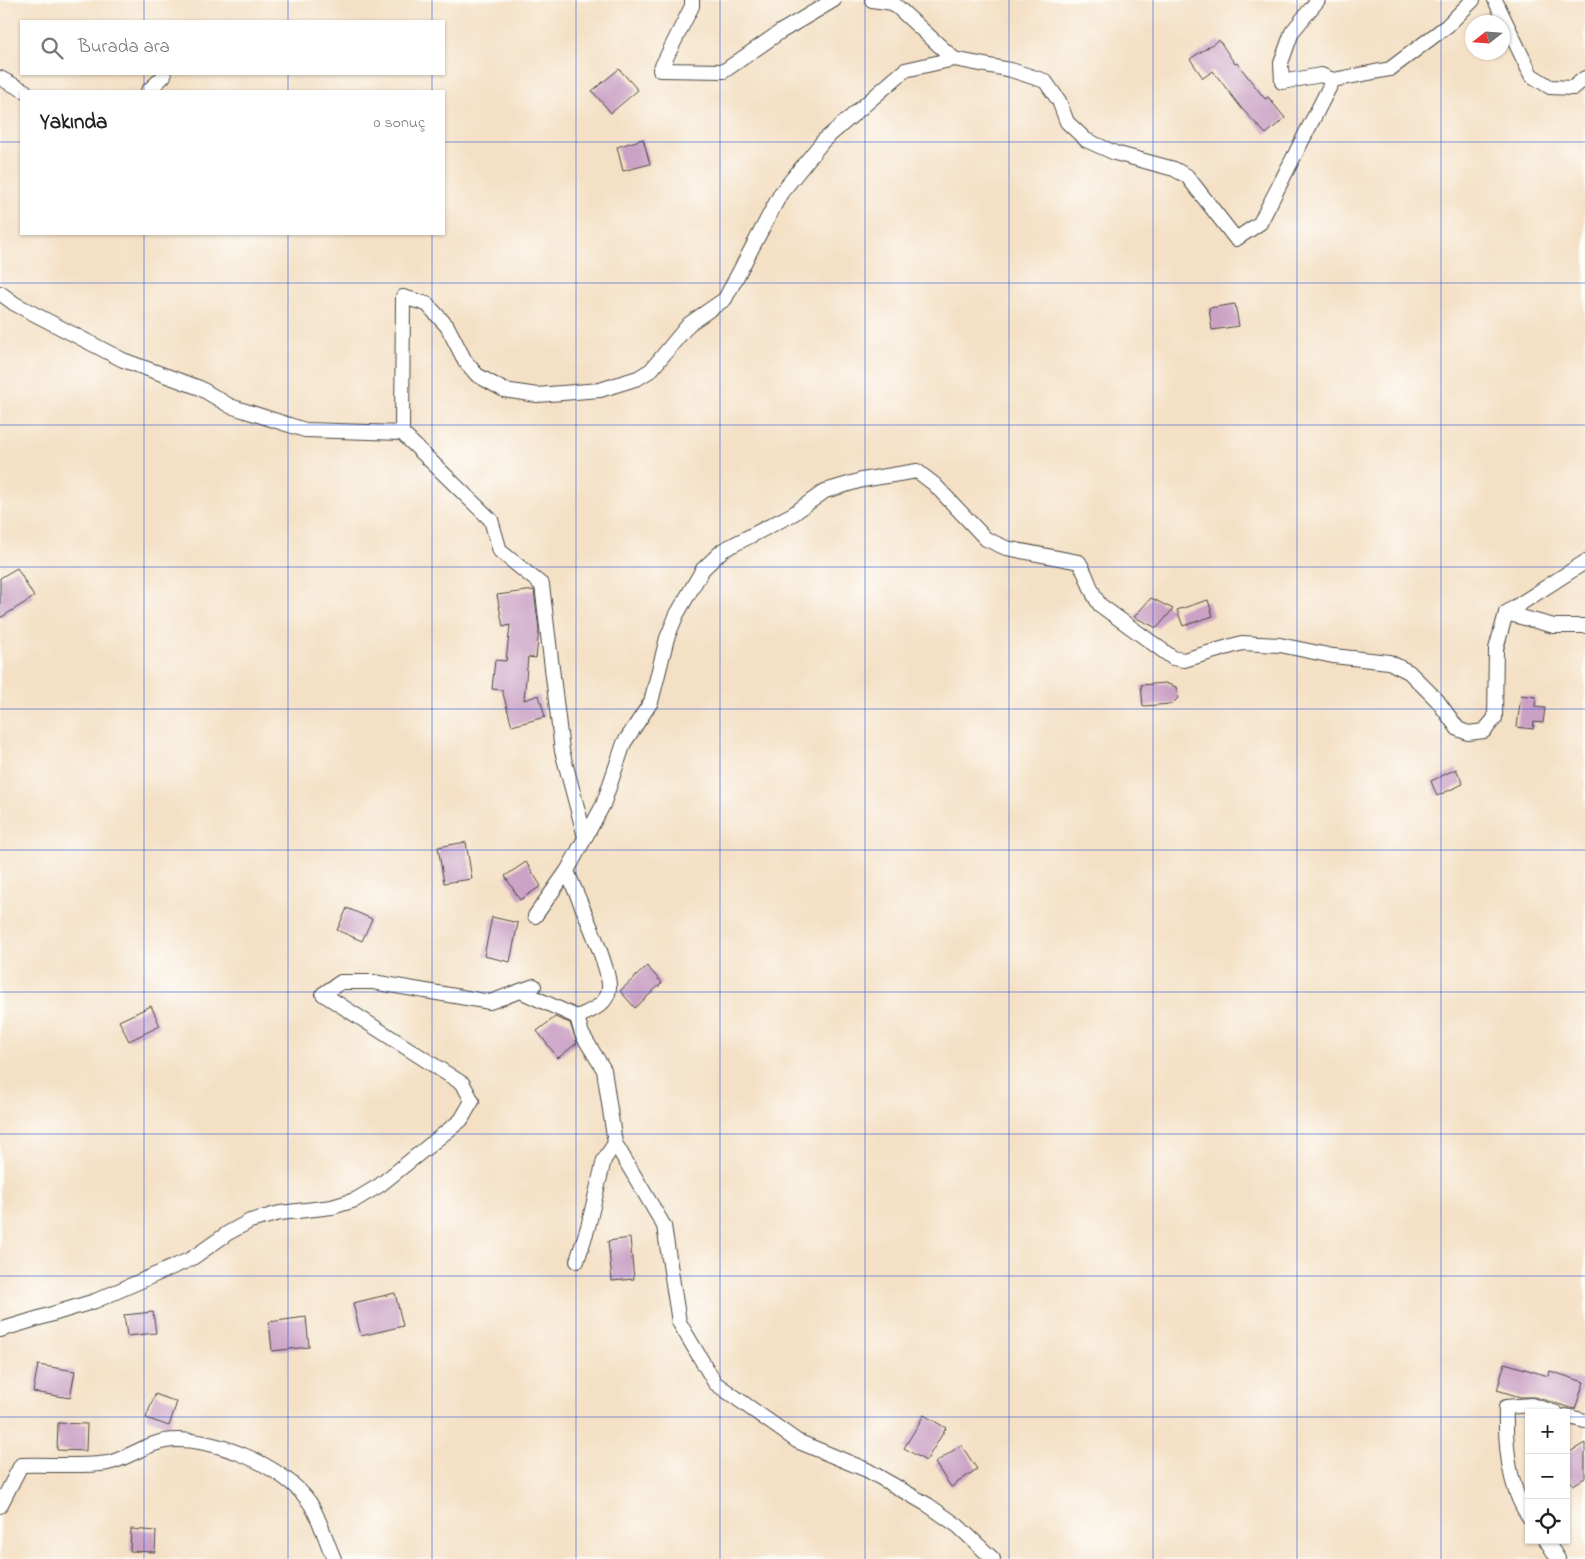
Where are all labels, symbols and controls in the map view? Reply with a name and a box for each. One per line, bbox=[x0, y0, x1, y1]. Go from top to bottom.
north arrow bbox=[1465, 15, 1510, 60]
search box bbox=[20, 20, 445, 75]
icon: search bbox=[38, 34, 66, 62]
text: Burada ara bbox=[78, 34, 170, 61]
text: Yakında bbox=[40, 108, 107, 138]
text: 0 sonuç bbox=[374, 111, 425, 135]
map controls bbox=[1525, 1409, 1570, 1544]
button: + bbox=[1525, 1409, 1570, 1454]
button: − bbox=[1525, 1454, 1570, 1499]
button: locate bbox=[1525, 1499, 1570, 1544]

